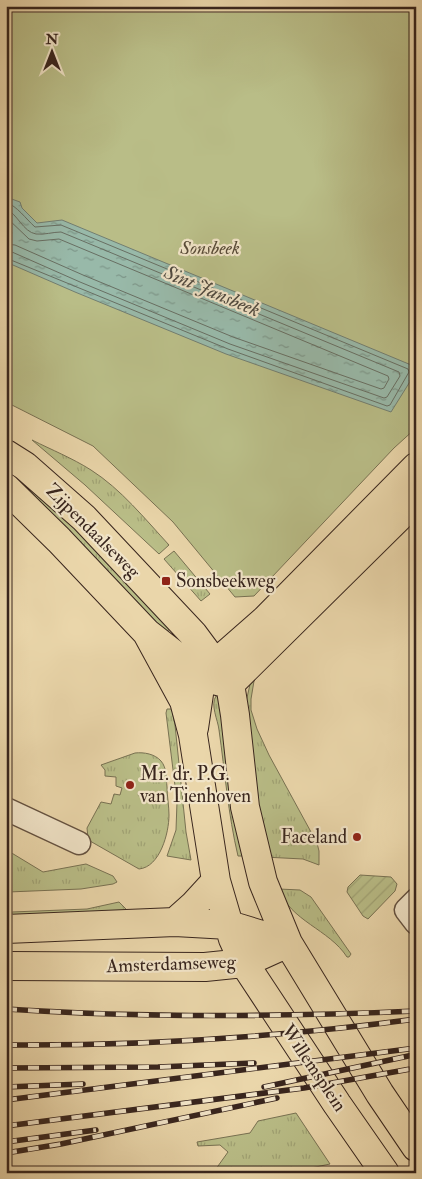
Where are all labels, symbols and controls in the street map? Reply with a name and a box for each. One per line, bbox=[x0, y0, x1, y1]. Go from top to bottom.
north arrow bbox=[28, 28, 78, 78]
text: N bbox=[45, 31, 59, 48]
park label: Sonsbeek bbox=[179, 236, 240, 260]
water label: Sint Jansbeek bbox=[159, 259, 264, 322]
street label: Zijpendaalseweg bbox=[40, 479, 146, 585]
place label: Sonsbeekweg bbox=[176, 569, 276, 593]
marker: Sonsbeekweg bbox=[160, 575, 172, 587]
place label: Mr. dr. P.G. van Tienhoven bbox=[139, 762, 251, 808]
marker: Mr. dr. P.G. van Tienhoven bbox=[124, 779, 136, 791]
place label: Faceland bbox=[280, 825, 348, 849]
marker: Faceland bbox=[351, 831, 363, 843]
street label: Amsterdamseweg bbox=[105, 950, 237, 978]
street label: Willemsplein bbox=[275, 1019, 352, 1117]

